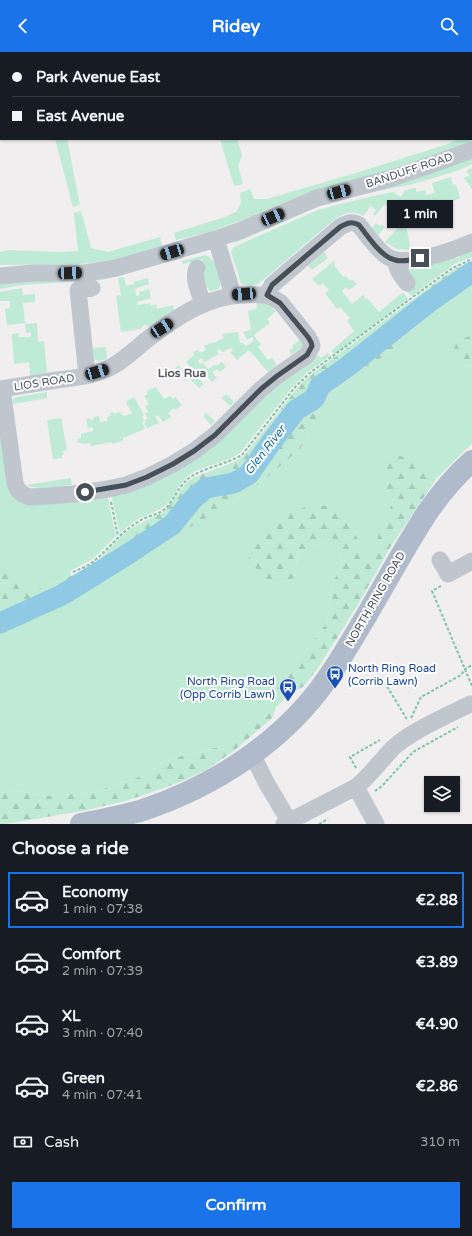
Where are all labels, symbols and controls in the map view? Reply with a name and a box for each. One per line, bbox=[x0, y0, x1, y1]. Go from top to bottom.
icon: back bbox=[12, 15, 34, 37]
text: Ridey bbox=[212, 15, 260, 37]
icon: search bbox=[438, 15, 460, 37]
text: Park Avenue East bbox=[36, 68, 160, 86]
text: East Avenue bbox=[36, 107, 124, 125]
street label: BANDUFF ROAD bbox=[364, 150, 454, 191]
car bbox=[326, 183, 352, 201]
callout: 1 min bbox=[387, 200, 453, 228]
text: 1 min bbox=[403, 206, 437, 222]
car bbox=[260, 207, 286, 227]
car bbox=[159, 243, 185, 261]
route end bbox=[411, 249, 429, 267]
car bbox=[58, 267, 82, 279]
car bbox=[232, 287, 256, 301]
car bbox=[149, 316, 175, 340]
car bbox=[84, 363, 110, 381]
district label: Lios Rua bbox=[158, 366, 207, 380]
street label: LIOS ROAD bbox=[13, 371, 75, 394]
water label: Glen River bbox=[241, 422, 289, 477]
route start bbox=[76, 483, 94, 501]
street label: NORTH RING ROAD bbox=[343, 549, 408, 649]
place label: North Ring Road (Corrib Lawn) bbox=[348, 662, 436, 688]
bus stop icon: North Ring Road (Corrib Lawn) bbox=[325, 664, 345, 689]
place label: North Ring Road (Opp Corrib Lawn) bbox=[180, 675, 275, 701]
bus stop icon: North Ring Road (Opp Corrib Lawn) bbox=[278, 677, 298, 702]
map controls bbox=[424, 776, 460, 812]
button: layers bbox=[424, 776, 460, 812]
text: Choose a ride bbox=[12, 837, 129, 859]
icon: car bbox=[14, 882, 50, 918]
text: Economy bbox=[62, 883, 128, 901]
text: €2.88 bbox=[416, 891, 458, 909]
text: 1 min · 07:38 bbox=[62, 901, 143, 917]
icon: car bbox=[14, 944, 50, 980]
text: Comfort bbox=[62, 945, 121, 963]
text: €3.89 bbox=[416, 953, 458, 971]
text: 2 min · 07:39 bbox=[62, 963, 143, 979]
icon: car bbox=[14, 1006, 50, 1042]
text: XL bbox=[62, 1007, 81, 1025]
text: €4.90 bbox=[416, 1015, 458, 1033]
text: 3 min · 07:40 bbox=[62, 1025, 143, 1041]
icon: car bbox=[14, 1068, 50, 1104]
text: Green bbox=[62, 1069, 105, 1087]
text: €2.86 bbox=[416, 1077, 458, 1095]
text: 4 min · 07:41 bbox=[62, 1087, 143, 1103]
icon: cash bbox=[12, 1131, 34, 1153]
text: Cash bbox=[44, 1133, 79, 1151]
text: 310 m bbox=[420, 1134, 460, 1150]
button: Confirm bbox=[12, 1182, 460, 1228]

